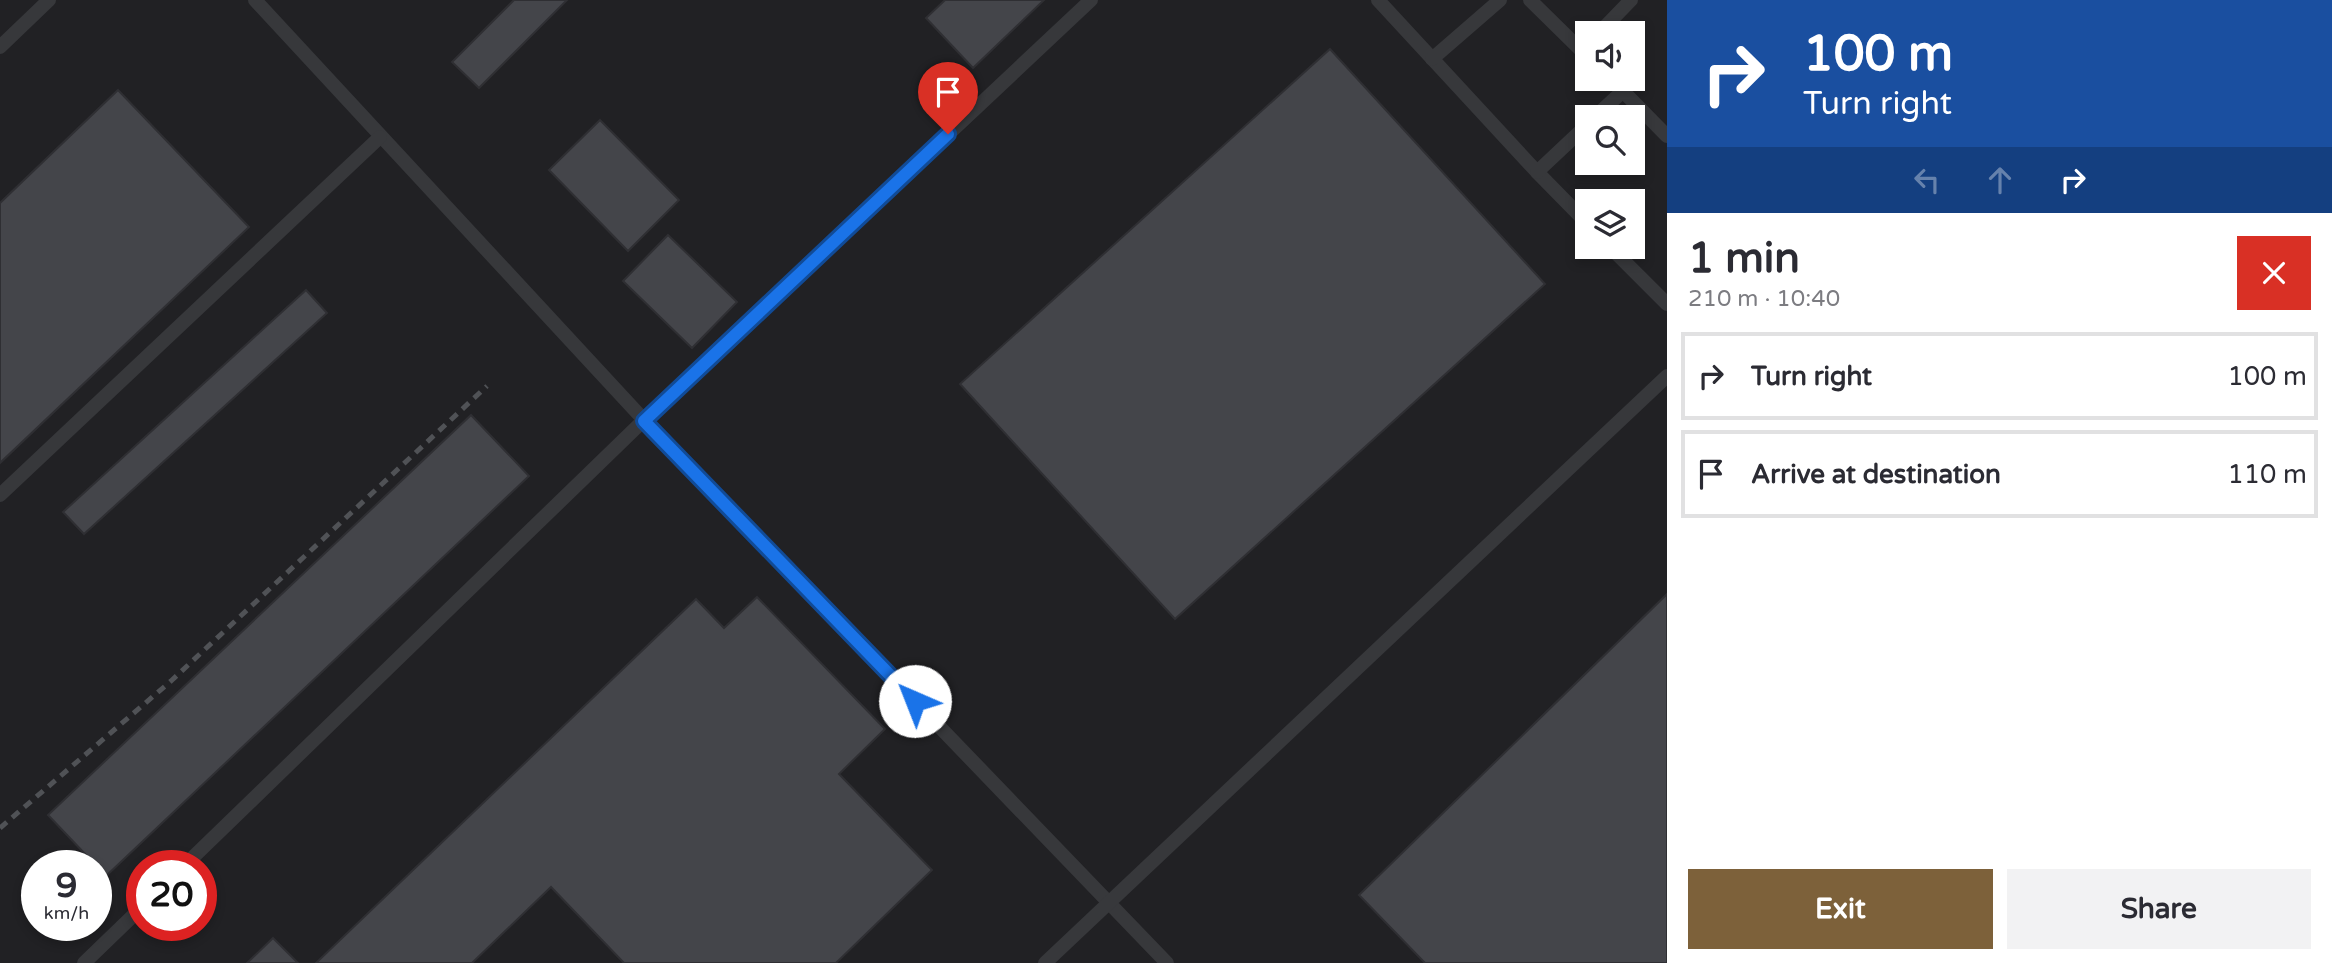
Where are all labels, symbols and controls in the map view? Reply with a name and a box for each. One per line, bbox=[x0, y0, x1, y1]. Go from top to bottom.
map controls bbox=[1575, 21, 1645, 259]
button: sound bbox=[1575, 21, 1645, 91]
text: 100 m bbox=[1803, 25, 1953, 84]
icon: right bbox=[1688, 28, 1779, 119]
pin bbox=[918, 62, 978, 134]
icon: arrive bbox=[929, 73, 967, 111]
text: Turn right bbox=[1803, 85, 1952, 123]
button: search bbox=[1575, 105, 1645, 175]
icon: left bbox=[1908, 161, 1946, 199]
icon: ahead bbox=[1981, 161, 2019, 199]
icon: right bbox=[2054, 161, 2092, 199]
button: layers bbox=[1575, 189, 1645, 259]
text: 1 min bbox=[1688, 233, 1800, 284]
button: close bbox=[2237, 236, 2311, 310]
text: 210 m · 10:40 bbox=[1688, 285, 1840, 313]
icon: right bbox=[1692, 357, 1730, 395]
text: Turn right bbox=[1751, 361, 1872, 392]
text: 100 m bbox=[2227, 361, 2307, 392]
icon: arrive bbox=[1692, 455, 1730, 493]
text: Arrive at destination bbox=[1751, 459, 2001, 490]
text: 110 m bbox=[2227, 459, 2307, 490]
position arrow bbox=[878, 664, 952, 738]
speed limit sign: 20 bbox=[126, 850, 217, 941]
text: 9 bbox=[56, 865, 77, 907]
button: Exit bbox=[1688, 869, 1993, 949]
button: Share bbox=[2007, 869, 2311, 949]
text: km/h bbox=[44, 902, 89, 924]

